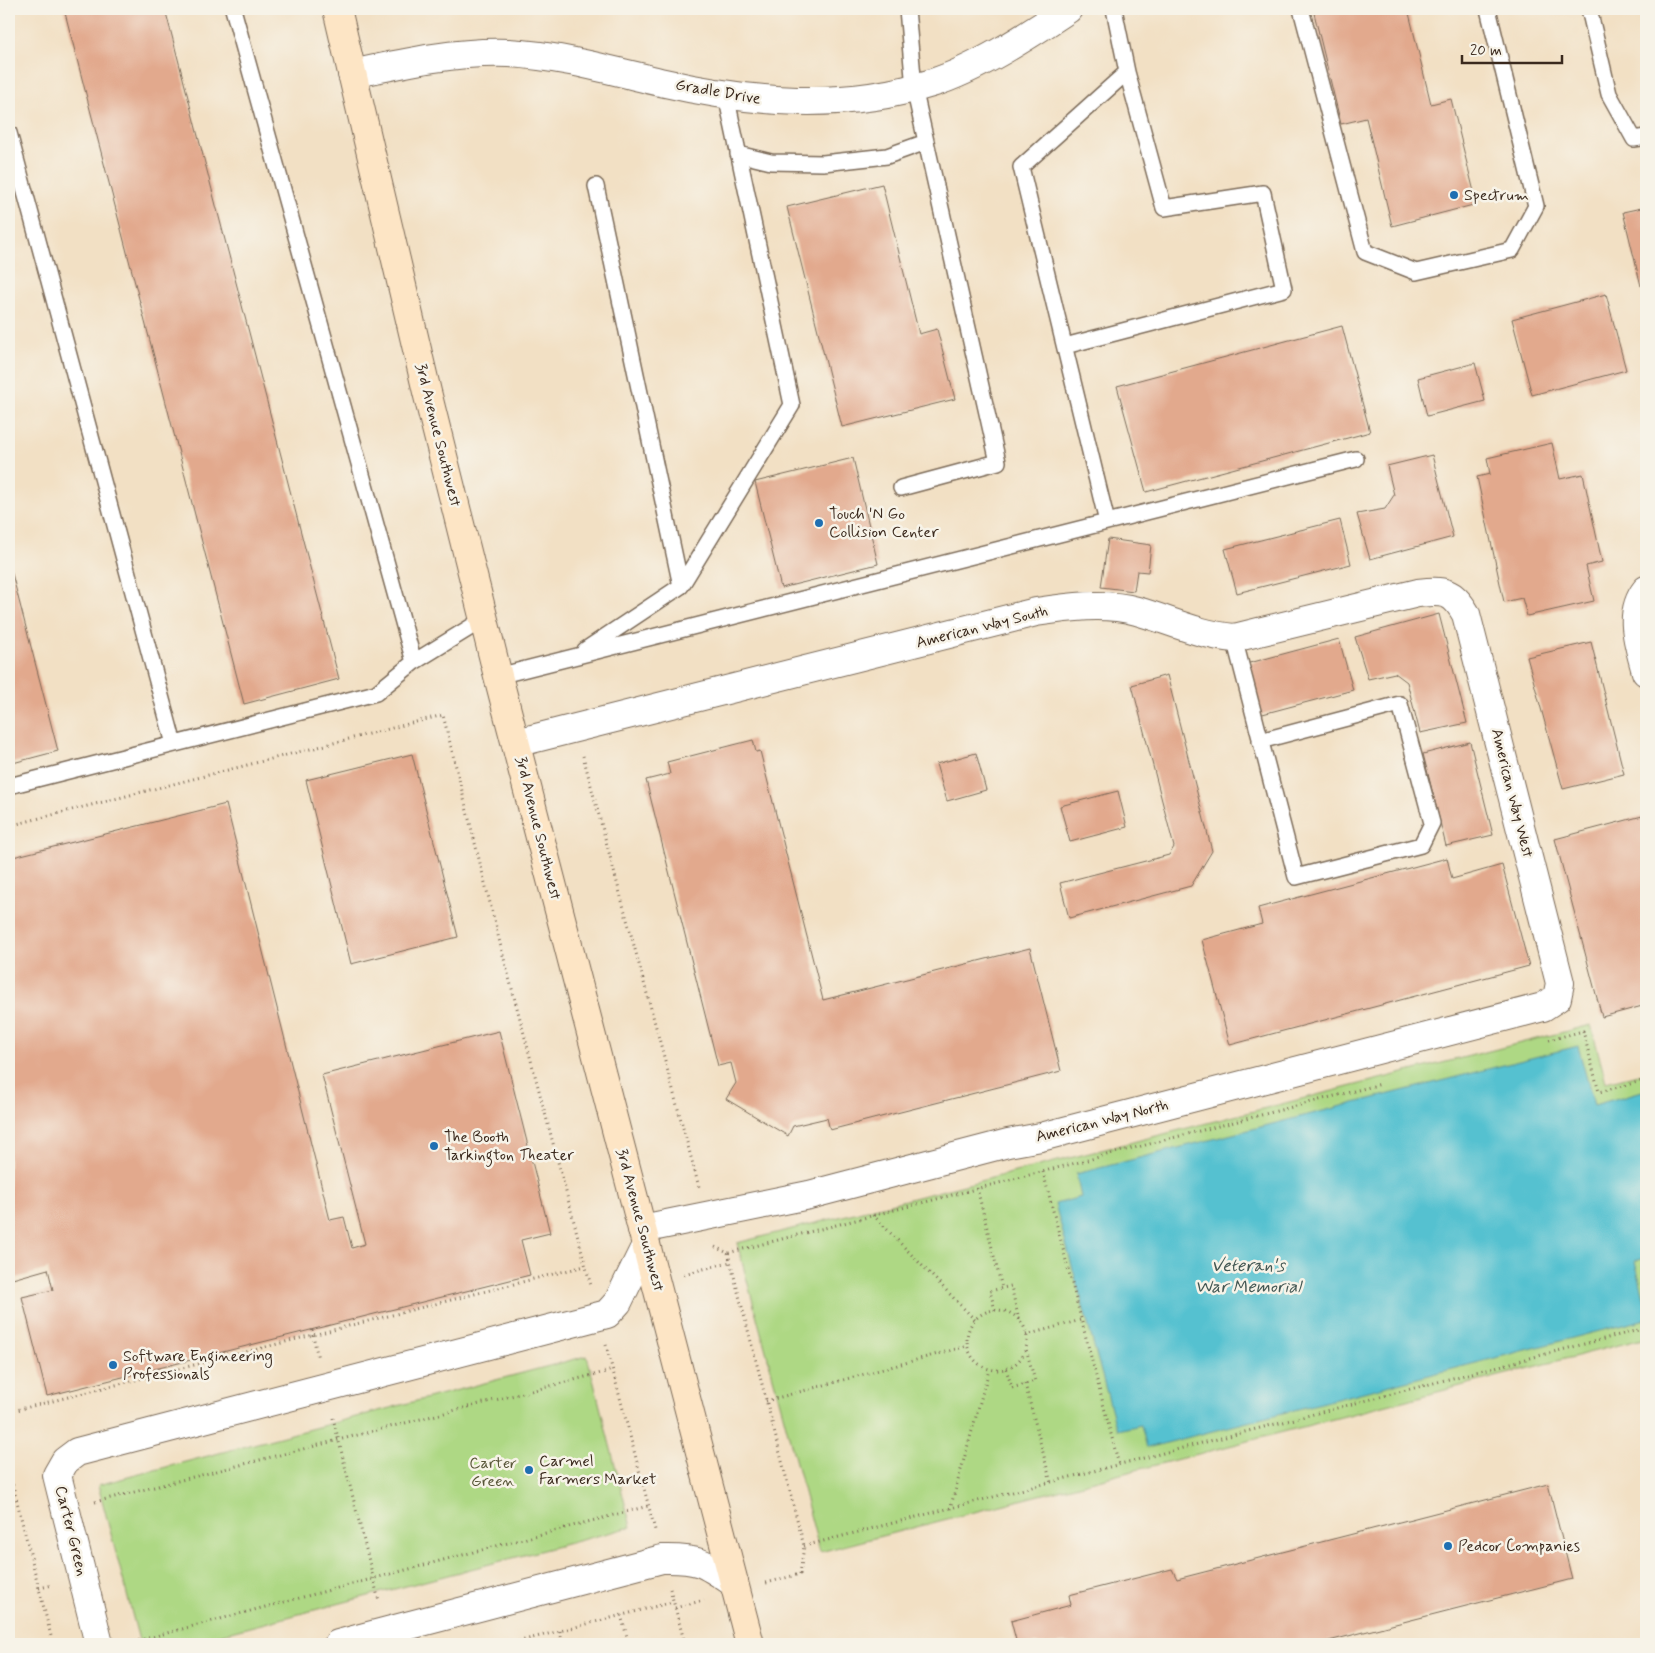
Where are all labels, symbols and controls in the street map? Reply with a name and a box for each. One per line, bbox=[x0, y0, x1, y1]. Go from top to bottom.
scale bar bbox=[1462, 32, 1562, 64]
text: 20 m bbox=[1470, 41, 1502, 61]
street label: Gradle Drive bbox=[674, 74, 762, 110]
place label: Spectrum bbox=[1464, 185, 1529, 206]
marker: Spectrum bbox=[1448, 189, 1460, 201]
street label: 3rd Avenue Southwest bbox=[410, 361, 466, 509]
place label: Touch 'N Go Collision Center bbox=[829, 504, 939, 543]
marker: Touch 'N Go Collision Center bbox=[813, 517, 825, 529]
street label: American Way South bbox=[914, 600, 1050, 654]
street label: American Way West bbox=[1486, 726, 1538, 860]
street label: 3rd Avenue Southwest bbox=[510, 754, 566, 902]
street label: American Way North bbox=[1034, 1094, 1170, 1148]
place label: The Booth Tarkington Theater bbox=[444, 1127, 574, 1167]
marker: The Booth Tarkington Theater bbox=[428, 1140, 440, 1152]
street label: 3rd Avenue Southwest bbox=[611, 1146, 669, 1294]
water label: Veteran's War Memorial bbox=[1195, 1254, 1303, 1299]
place label: Software Engineering Professionals bbox=[123, 1346, 273, 1385]
marker: Software Engineering Professionals bbox=[107, 1359, 119, 1371]
place label: Carmel Farmers Market bbox=[539, 1451, 657, 1490]
park label: Carter Green bbox=[469, 1453, 517, 1492]
marker: Carmel Farmers Market bbox=[523, 1464, 535, 1476]
street label: Carter Green bbox=[50, 1484, 92, 1578]
place label: Pedcor Companies bbox=[1458, 1536, 1580, 1557]
marker: Pedcor Companies bbox=[1442, 1540, 1454, 1552]

